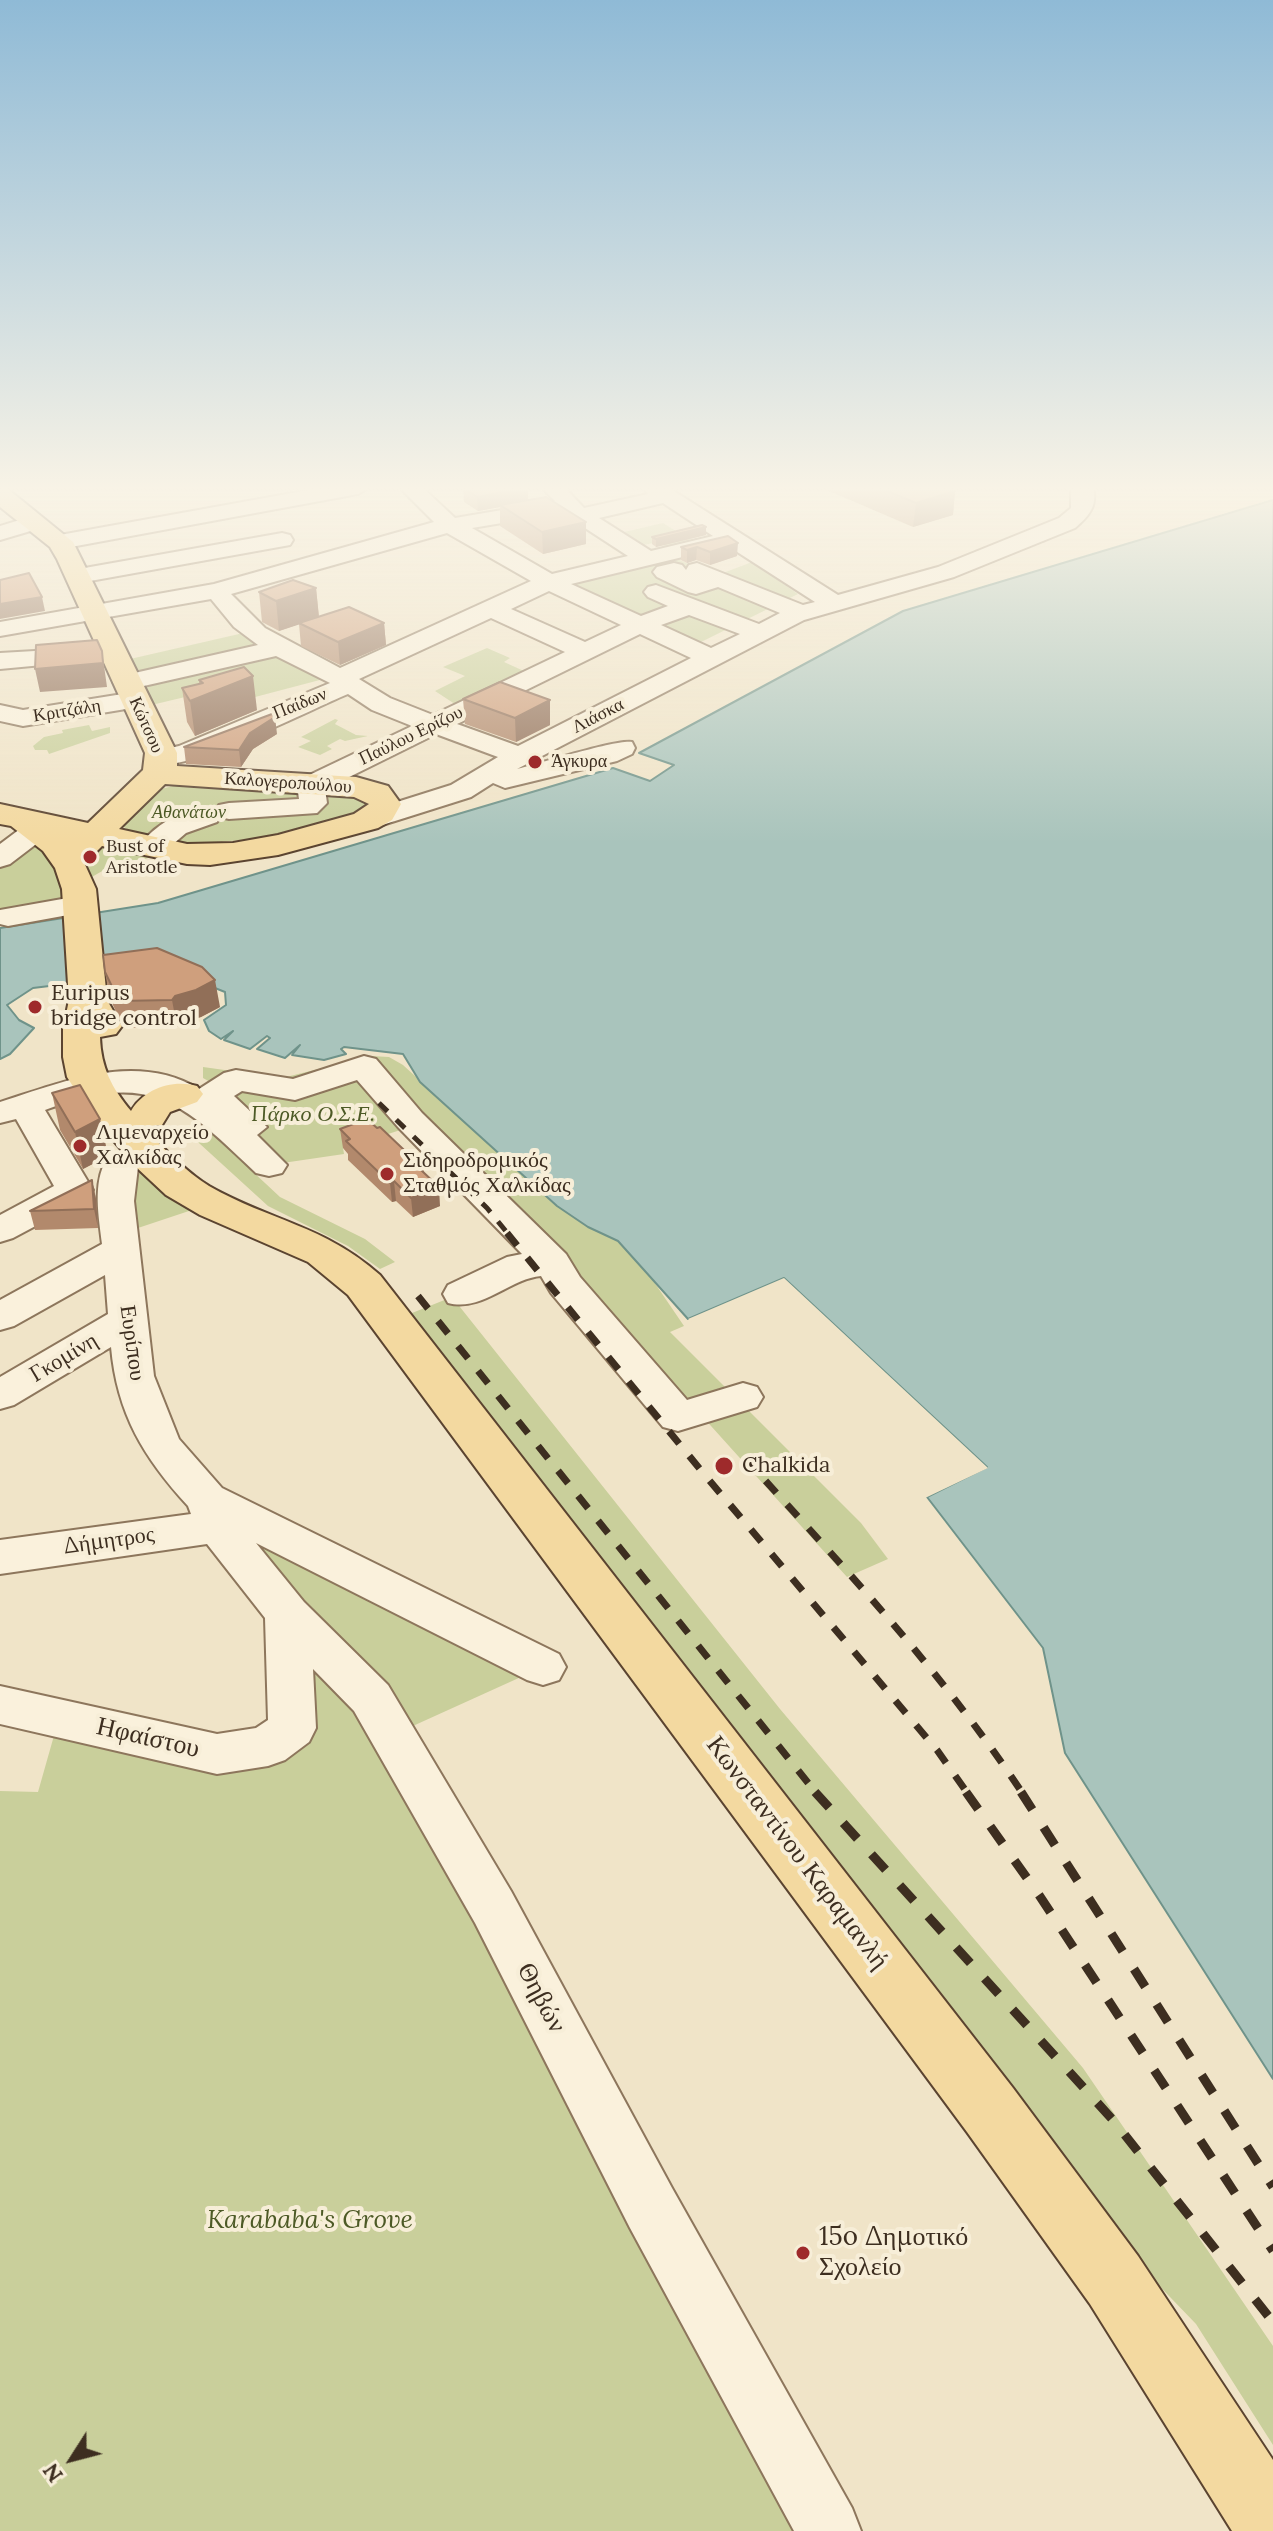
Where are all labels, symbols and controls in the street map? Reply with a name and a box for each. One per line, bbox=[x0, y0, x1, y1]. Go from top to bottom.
street label: Παίδων bbox=[270, 683, 330, 725]
street label: Κώτσου bbox=[124, 694, 168, 756]
street label: Λιάσκα bbox=[568, 694, 628, 738]
street label: Κριτζάλη bbox=[32, 695, 102, 727]
street label: Παύλου Ερίζου bbox=[356, 702, 466, 770]
place label: Άγκυρα bbox=[551, 751, 607, 773]
marker: Άγκυρα bbox=[526, 753, 544, 771]
street label: Καλογεροπούλου bbox=[224, 768, 352, 798]
park label: Αθανάτων bbox=[152, 802, 226, 824]
place label: Bust of Aristotle bbox=[106, 836, 178, 878]
marker: Bust of Aristotle bbox=[81, 848, 99, 866]
place label: Euripus bridge control bbox=[51, 981, 197, 1032]
marker: Euripus bridge control bbox=[26, 998, 44, 1016]
park label: Πάρκο Ο.Σ.Ε. bbox=[251, 1102, 375, 1128]
place label: Λιμεναρχείο Χαλκίδας bbox=[96, 1120, 209, 1172]
marker: Λιμεναρχείο Χαλκίδας bbox=[71, 1137, 89, 1155]
place label: Σιδηροδρομικός Σταθμός Χαλκίδας bbox=[403, 1148, 571, 1200]
marker: Σιδηροδρομικός Σταθμός Χαλκίδας bbox=[378, 1165, 396, 1183]
street label: Ευρίπου bbox=[114, 1304, 150, 1382]
street label: Γκομίνη bbox=[25, 1327, 103, 1389]
place label: Chalkida bbox=[742, 1453, 830, 1479]
marker: Chalkida bbox=[713, 1455, 735, 1477]
street label: Δήμητρος bbox=[62, 1522, 156, 1560]
street label: Ηφαίστου bbox=[93, 1711, 203, 1765]
street label: Κωνσταντίνου Καραμανλή bbox=[699, 1730, 895, 1976]
street label: Θηβών bbox=[510, 1958, 572, 2038]
park label: Karababa's Grove bbox=[207, 2205, 413, 2237]
place label: 15o Δημοτικό Σχολείο bbox=[819, 2222, 968, 2284]
marker: 15o Δημοτικό Σχολείο bbox=[794, 2244, 812, 2262]
north arrow bbox=[32, 2419, 112, 2499]
text: N bbox=[36, 2458, 69, 2488]

